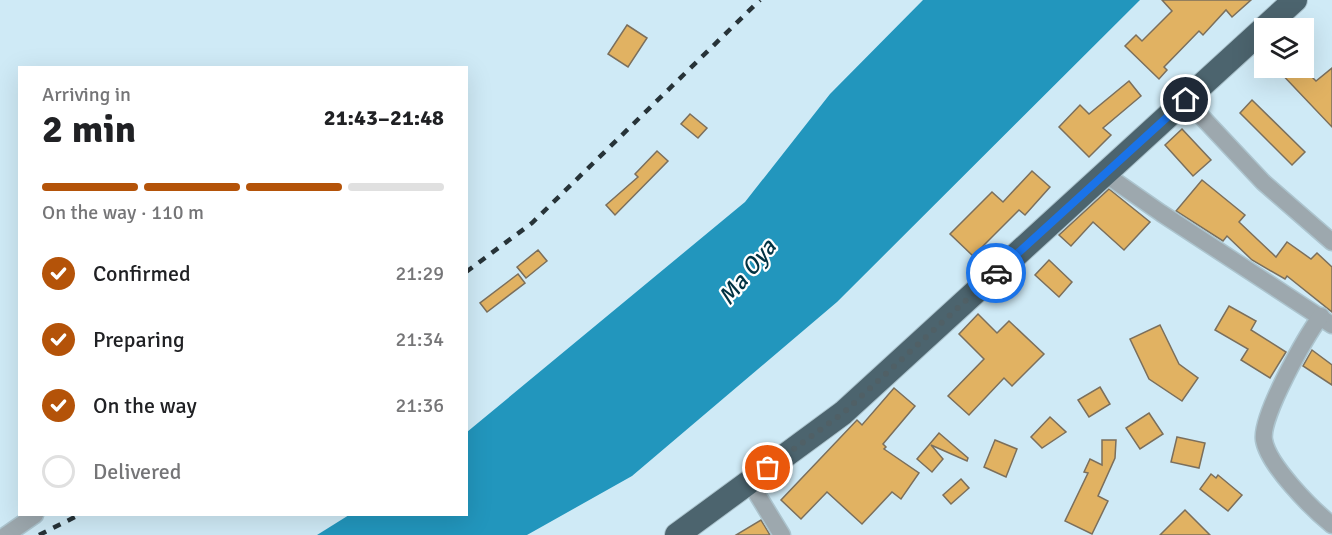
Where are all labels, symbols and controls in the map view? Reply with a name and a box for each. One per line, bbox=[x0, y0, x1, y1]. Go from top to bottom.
map controls bbox=[1254, 18, 1314, 78]
button: layers bbox=[1254, 18, 1314, 78]
pin bbox=[1160, 74, 1211, 125]
text: Arriving in bbox=[42, 82, 131, 107]
icon: home bbox=[1169, 83, 1202, 116]
text: 21:43–21:48 bbox=[324, 104, 444, 131]
text: 2 min bbox=[42, 105, 136, 153]
text: On the way · 110 m bbox=[42, 200, 204, 225]
water label: Ma Oya bbox=[711, 232, 783, 311]
courier bbox=[966, 243, 1026, 303]
icon: check bbox=[42, 257, 75, 290]
icon: car bbox=[980, 257, 1013, 290]
text: Confirmed bbox=[93, 260, 191, 287]
text: 21:29 bbox=[395, 261, 444, 286]
icon: check bbox=[42, 323, 75, 356]
text: Preparing bbox=[93, 326, 185, 353]
text: 21:34 bbox=[395, 327, 444, 352]
icon: check bbox=[42, 389, 75, 422]
text: On the way bbox=[93, 392, 197, 419]
text: 21:36 bbox=[395, 393, 444, 418]
pin bbox=[742, 442, 793, 493]
icon: bag bbox=[751, 451, 784, 484]
text: Delivered bbox=[93, 458, 181, 485]

